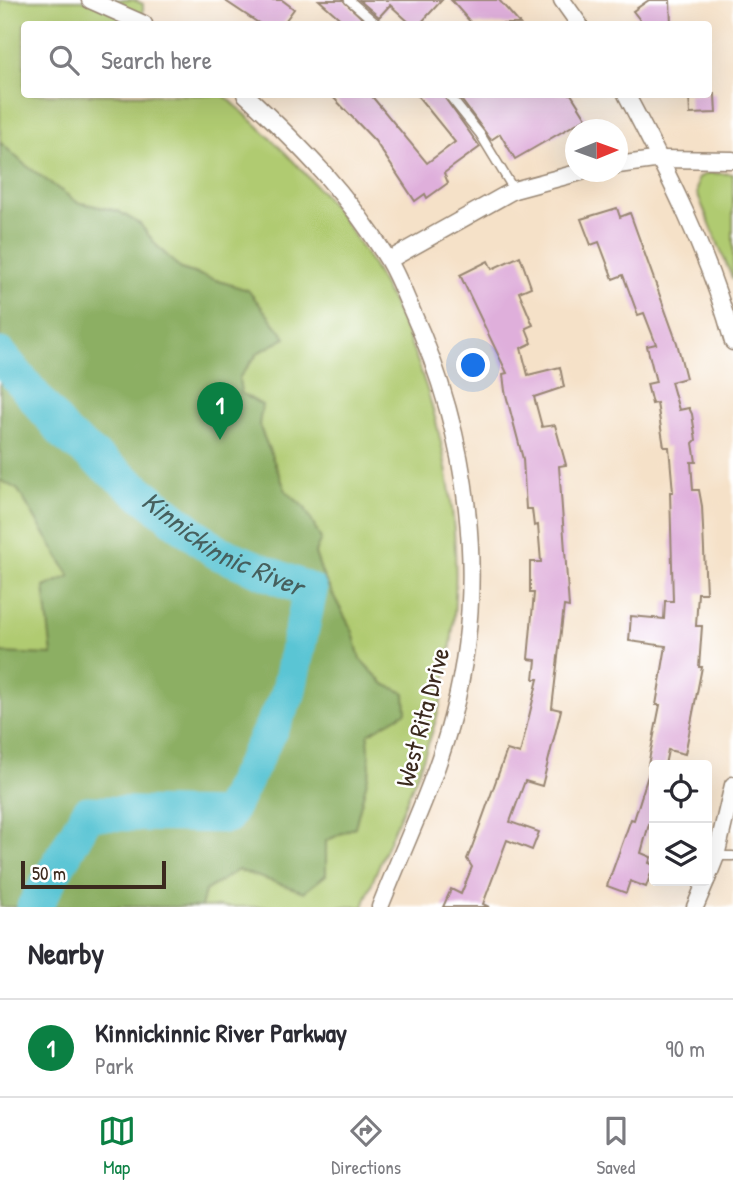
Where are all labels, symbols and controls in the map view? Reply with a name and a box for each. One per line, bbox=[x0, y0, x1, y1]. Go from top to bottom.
search box bbox=[21, 21, 712, 98]
icon: search bbox=[45, 41, 83, 79]
text: Search here bbox=[101, 42, 212, 77]
north arrow bbox=[565, 119, 628, 182]
your location bbox=[456, 348, 490, 382]
pin: 1 bbox=[197, 382, 243, 440]
water label: Kinnickinnic River bbox=[134, 482, 313, 607]
street label: West Rita Drive bbox=[387, 643, 457, 791]
map controls bbox=[649, 760, 712, 886]
button: locate bbox=[649, 760, 712, 823]
button: layers bbox=[649, 823, 712, 886]
scale bar bbox=[21, 858, 166, 890]
text: 50 m bbox=[32, 860, 66, 886]
text: Nearby bbox=[28, 933, 104, 973]
text: Kinnickinnic River Parkway bbox=[95, 1015, 347, 1050]
text: 1 bbox=[47, 1033, 55, 1064]
text: 90 m bbox=[665, 1033, 705, 1064]
text: Park bbox=[95, 1050, 133, 1081]
tab: Map bbox=[98, 1112, 136, 1180]
tab: Directions bbox=[331, 1112, 401, 1180]
tab: Saved bbox=[597, 1112, 635, 1180]

